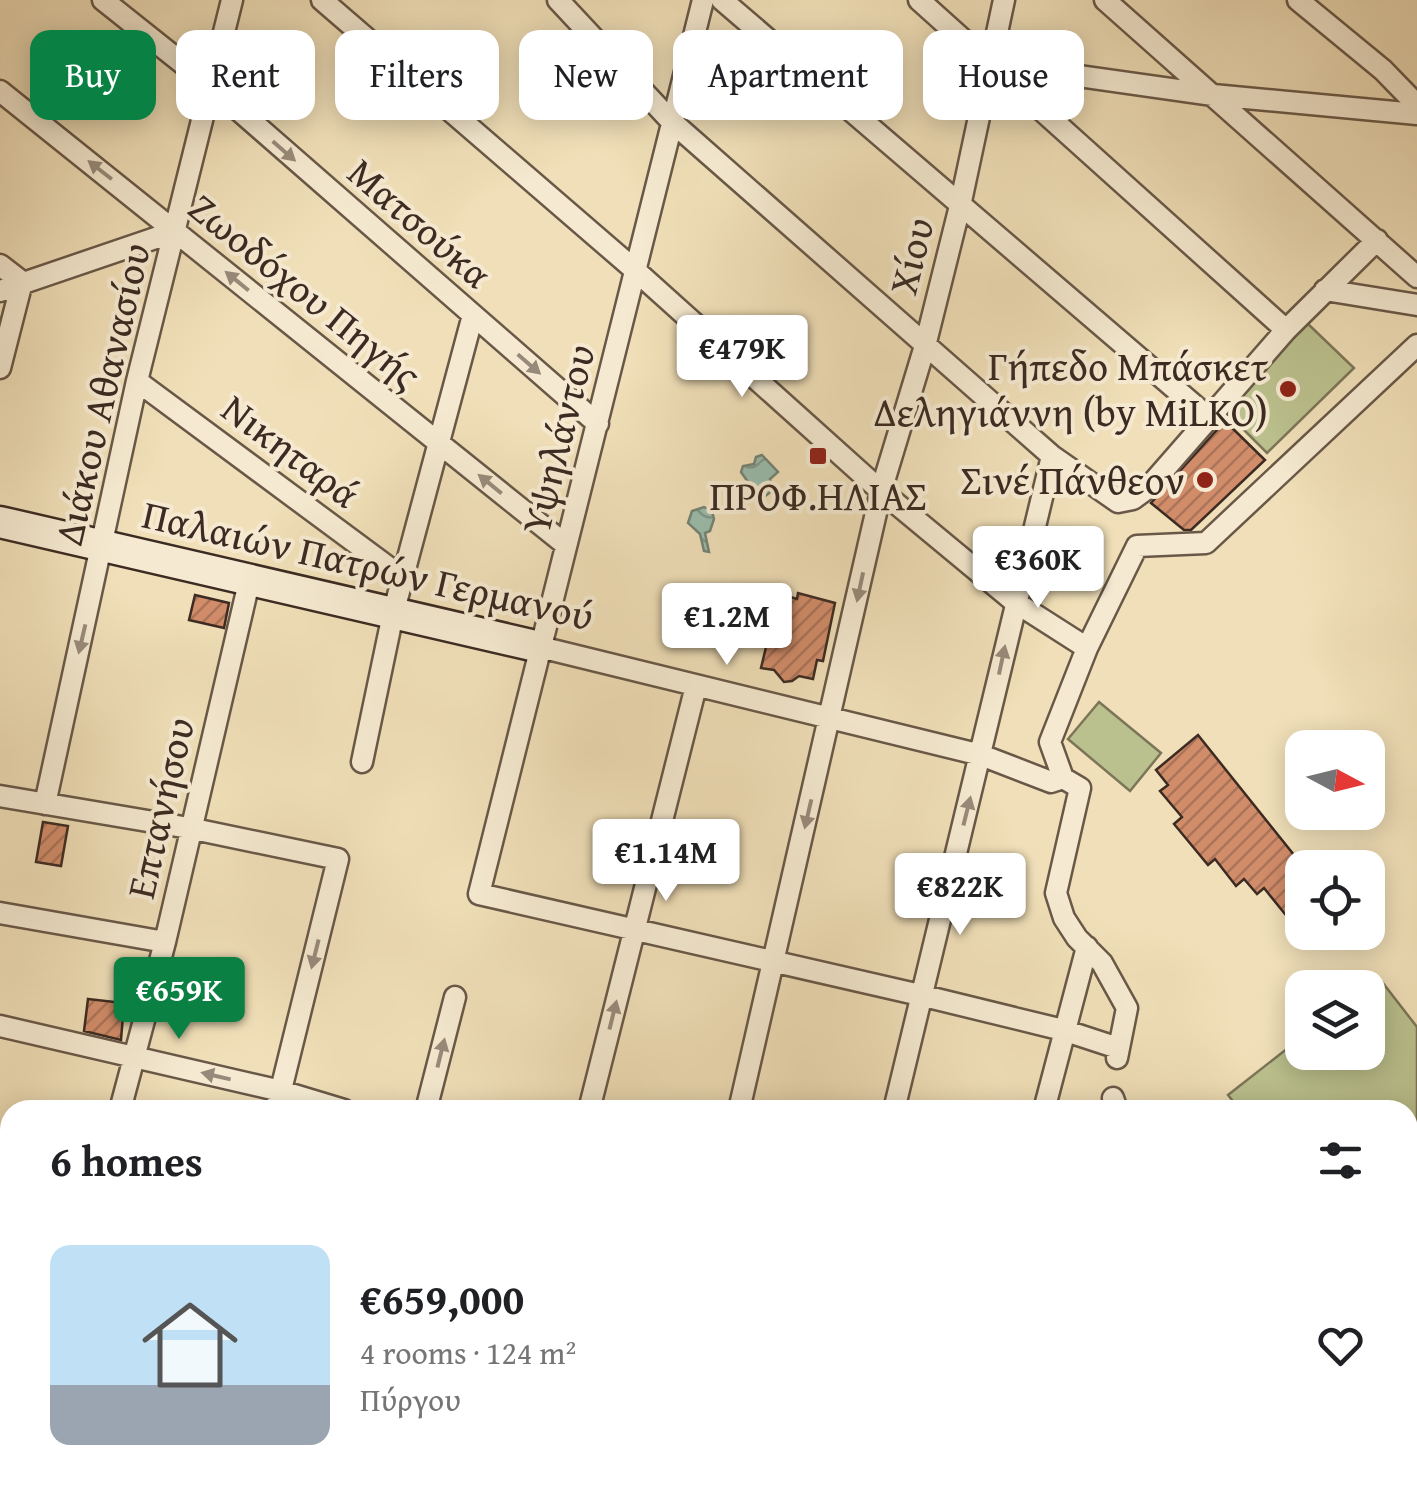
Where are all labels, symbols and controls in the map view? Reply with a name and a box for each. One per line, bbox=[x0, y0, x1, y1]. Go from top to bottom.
chip: Buy bbox=[30, 30, 156, 120]
chip: Rent bbox=[176, 30, 315, 120]
chip: Filters bbox=[335, 30, 499, 120]
chip: New bbox=[519, 30, 653, 120]
chip: Apartment bbox=[673, 30, 903, 120]
chip: House bbox=[923, 30, 1084, 120]
one-way arrow bbox=[272, 139, 297, 161]
street label: Ματσούκα bbox=[335, 143, 505, 302]
one-way arrow bbox=[87, 160, 113, 181]
street label: Ζωοδόχου Πηγής bbox=[176, 178, 434, 403]
street label: Χίου bbox=[873, 211, 949, 301]
street label: Διάκου Αθανασίου bbox=[38, 237, 165, 551]
one-way arrow bbox=[224, 271, 250, 292]
pin: €479K bbox=[672, 315, 812, 400]
text: €479K bbox=[699, 324, 785, 371]
place label: Γήπεδο Μπάσκετ Δεληγιάννη (by MiLKO) bbox=[874, 336, 1268, 441]
street label: Υψηλάντου bbox=[505, 338, 610, 541]
one-way arrow bbox=[517, 353, 542, 375]
marker: Γήπεδο Μπάσκετ Δεληγιάννη (by MiLKO) bbox=[1277, 378, 1299, 400]
street label: Νικηταρά bbox=[210, 379, 373, 522]
marker: ΠΡΟΦ.ΗΛΙΑΣ bbox=[807, 445, 829, 467]
place label: Σινέ Πάνθεον bbox=[960, 450, 1185, 509]
place label: ΠΡΟΦ.ΗΛΙΑΣ bbox=[710, 466, 926, 525]
marker: Σινέ Πάνθεον bbox=[1194, 469, 1216, 491]
one-way arrow bbox=[477, 475, 503, 495]
street label: Παλαιών Πατρών Γερμανού bbox=[137, 484, 599, 645]
pin: €360K bbox=[968, 526, 1108, 611]
text: €360K bbox=[995, 535, 1081, 582]
one-way arrow bbox=[851, 572, 867, 603]
pin: €1.2M bbox=[657, 583, 797, 668]
text: €1.2M bbox=[684, 592, 770, 639]
one-way arrow bbox=[74, 624, 89, 655]
one-way arrow bbox=[995, 644, 1010, 675]
street label: Επτανήσου bbox=[110, 712, 209, 904]
north arrow bbox=[1285, 730, 1385, 830]
map controls bbox=[1285, 730, 1385, 1070]
one-way arrow bbox=[960, 795, 975, 826]
one-way arrow bbox=[800, 799, 815, 830]
pin: €1.14M bbox=[585, 819, 747, 904]
text: €1.14M bbox=[615, 828, 717, 875]
button: locate bbox=[1285, 850, 1385, 950]
pin: €822K bbox=[890, 853, 1030, 938]
text: €822K bbox=[917, 862, 1003, 909]
one-way arrow bbox=[307, 939, 322, 970]
pin: €659K bbox=[109, 957, 249, 1042]
text: €659K bbox=[136, 966, 222, 1013]
button: layers bbox=[1285, 970, 1385, 1070]
one-way arrow bbox=[605, 999, 621, 1030]
one-way arrow bbox=[433, 1037, 449, 1068]
one-way arrow bbox=[200, 1068, 231, 1083]
text: 6 homes bbox=[50, 1130, 203, 1191]
icon: filters bbox=[1313, 1133, 1368, 1188]
text: €659,000 bbox=[360, 1268, 524, 1329]
icon: home bbox=[130, 1285, 250, 1405]
icon: heart bbox=[1313, 1318, 1368, 1373]
text: 4 rooms · 124 m² bbox=[360, 1329, 576, 1376]
text: Πύργου bbox=[360, 1376, 461, 1423]

